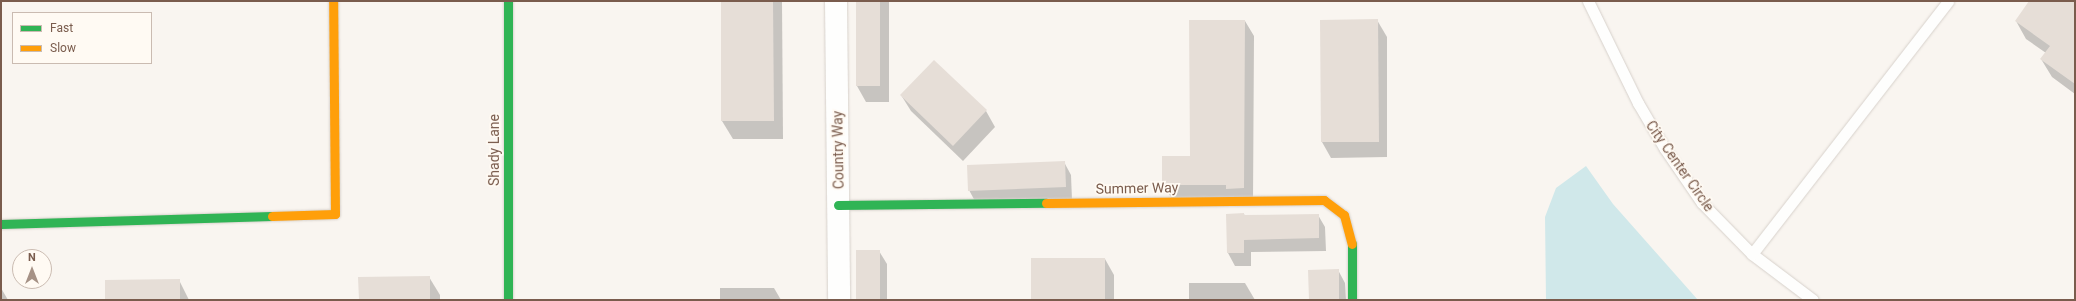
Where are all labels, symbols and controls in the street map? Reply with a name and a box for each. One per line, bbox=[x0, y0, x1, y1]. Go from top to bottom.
legend bbox=[12, 12, 152, 64]
text: Fast bbox=[50, 21, 73, 35]
text: Slow bbox=[50, 41, 76, 55]
street label: Country Way bbox=[829, 111, 847, 189]
street label: Shady Lane bbox=[486, 114, 502, 186]
street label: City Center Circle bbox=[1642, 117, 1718, 215]
street label: Summer Way bbox=[1096, 179, 1178, 197]
north arrow bbox=[12, 249, 52, 289]
text: N bbox=[28, 251, 36, 264]

